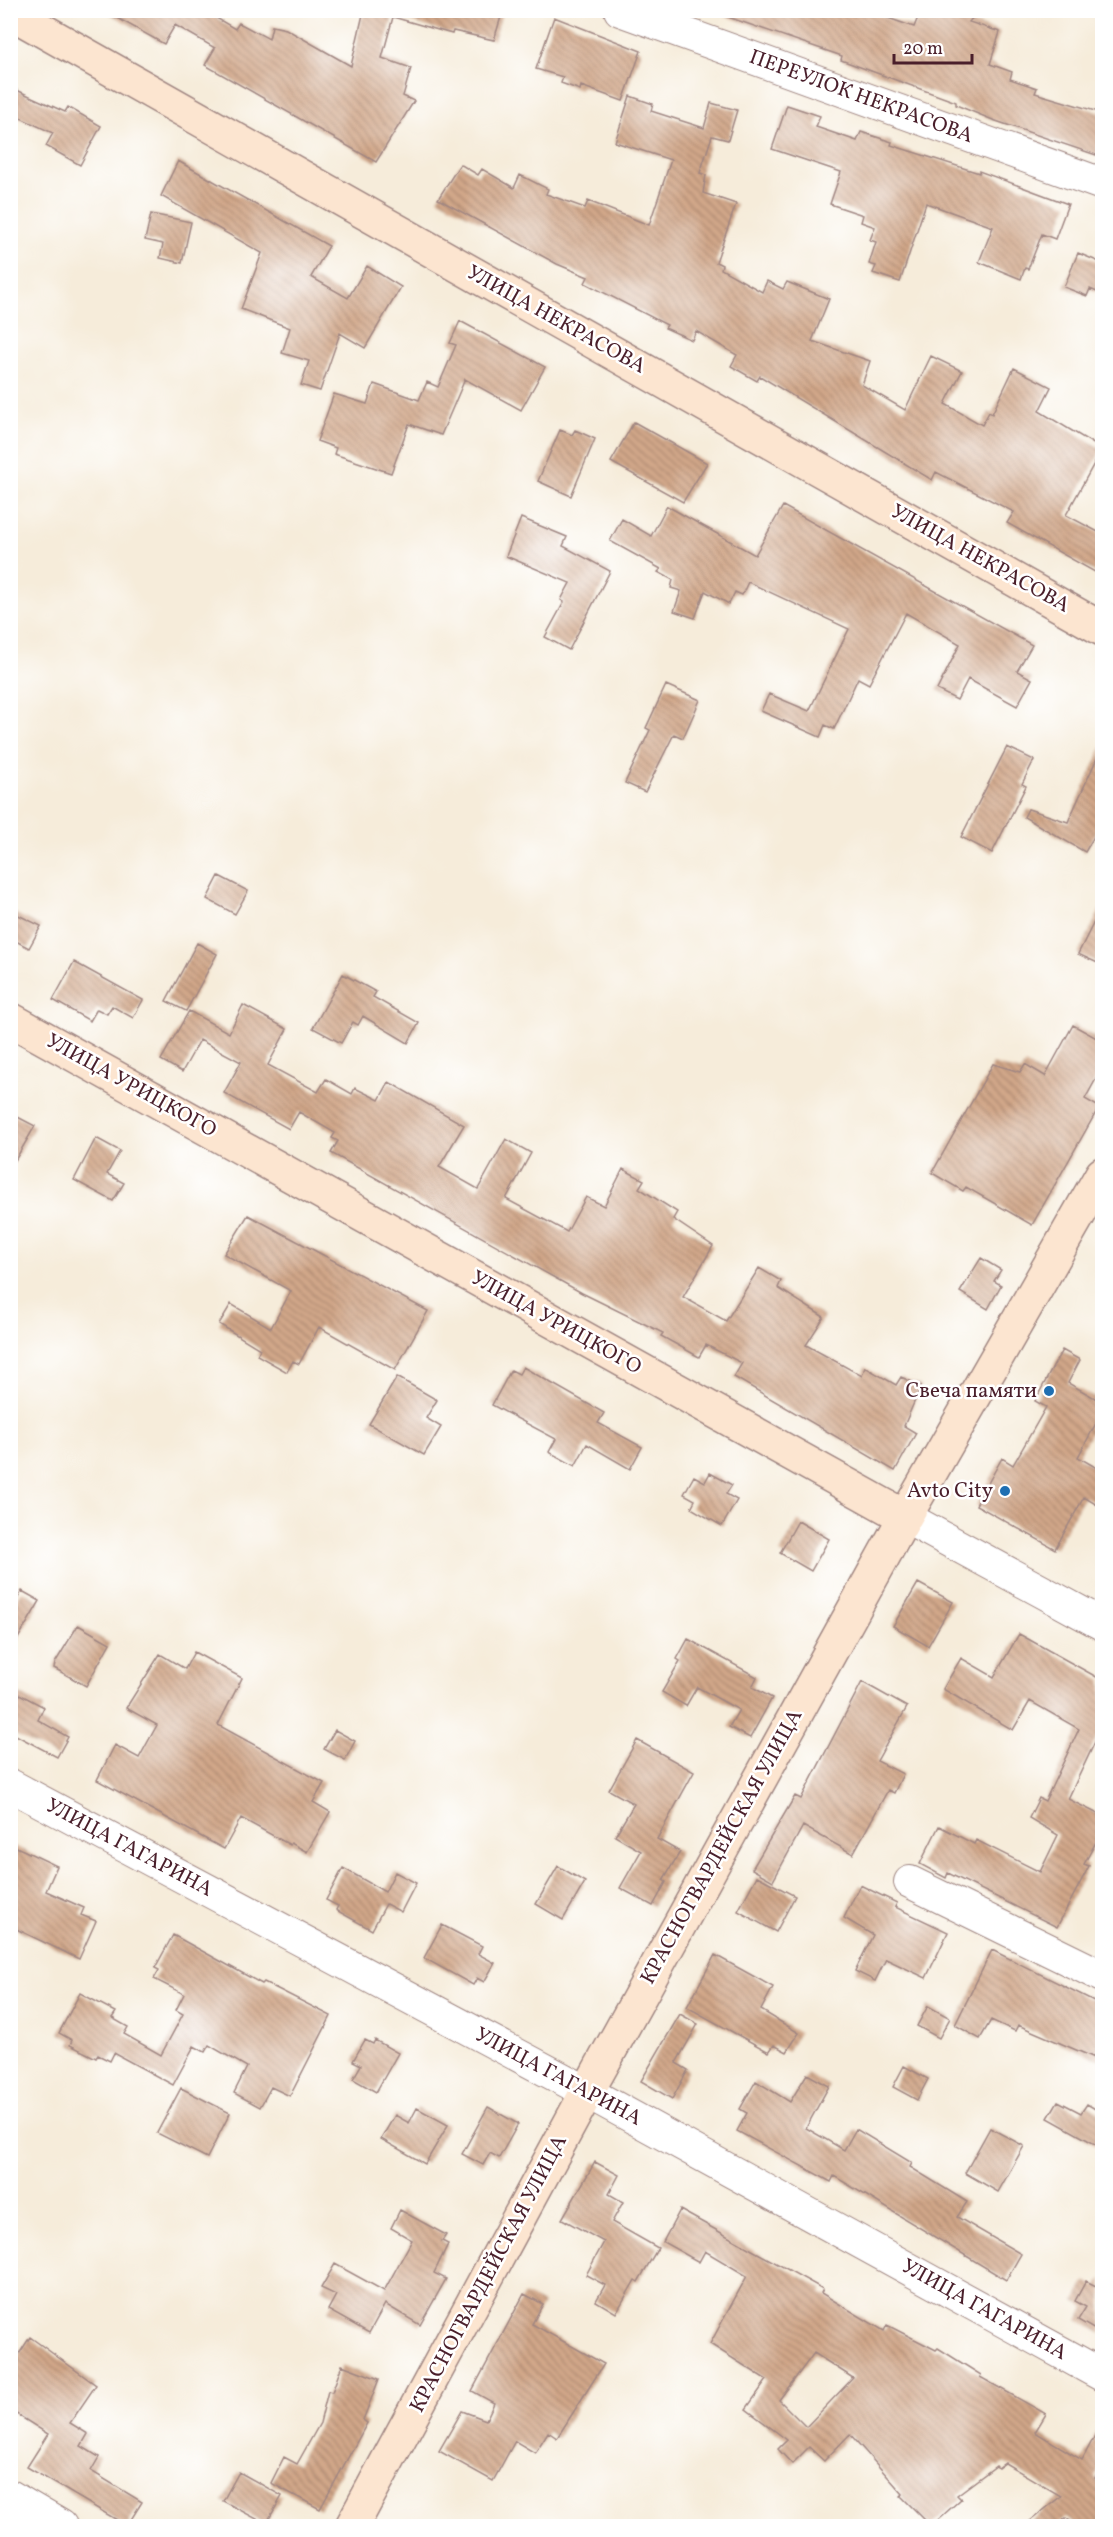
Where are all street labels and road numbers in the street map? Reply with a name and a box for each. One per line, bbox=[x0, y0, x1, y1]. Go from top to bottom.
street label: ПЕРЕУЛОК НЕКРАСОВА bbox=[745, 43, 977, 151]
street label: УЛИЦА НЕКРАСОВА bbox=[461, 259, 651, 381]
street label: УЛИЦА НЕКРАСОВА bbox=[885, 498, 1075, 620]
street label: УЛИЦА УРИЦКОГО bbox=[40, 1027, 222, 1145]
street label: УЛИЦА УРИЦКОГО bbox=[465, 1264, 647, 1382]
street label: КРАСНОГВАРДЕЙСКАЯ УЛИЦА bbox=[634, 1704, 810, 1990]
street label: УЛИЦА ГАГАРИНА bbox=[40, 1792, 218, 1904]
street label: УЛИЦА ГАГАРИНА bbox=[469, 2021, 647, 2133]
street label: КРАСНОГВАРДЕЙСКАЯ УЛИЦА bbox=[403, 2130, 575, 2418]
street label: УЛИЦА ГАГАРИНА bbox=[896, 2252, 1072, 2368]

